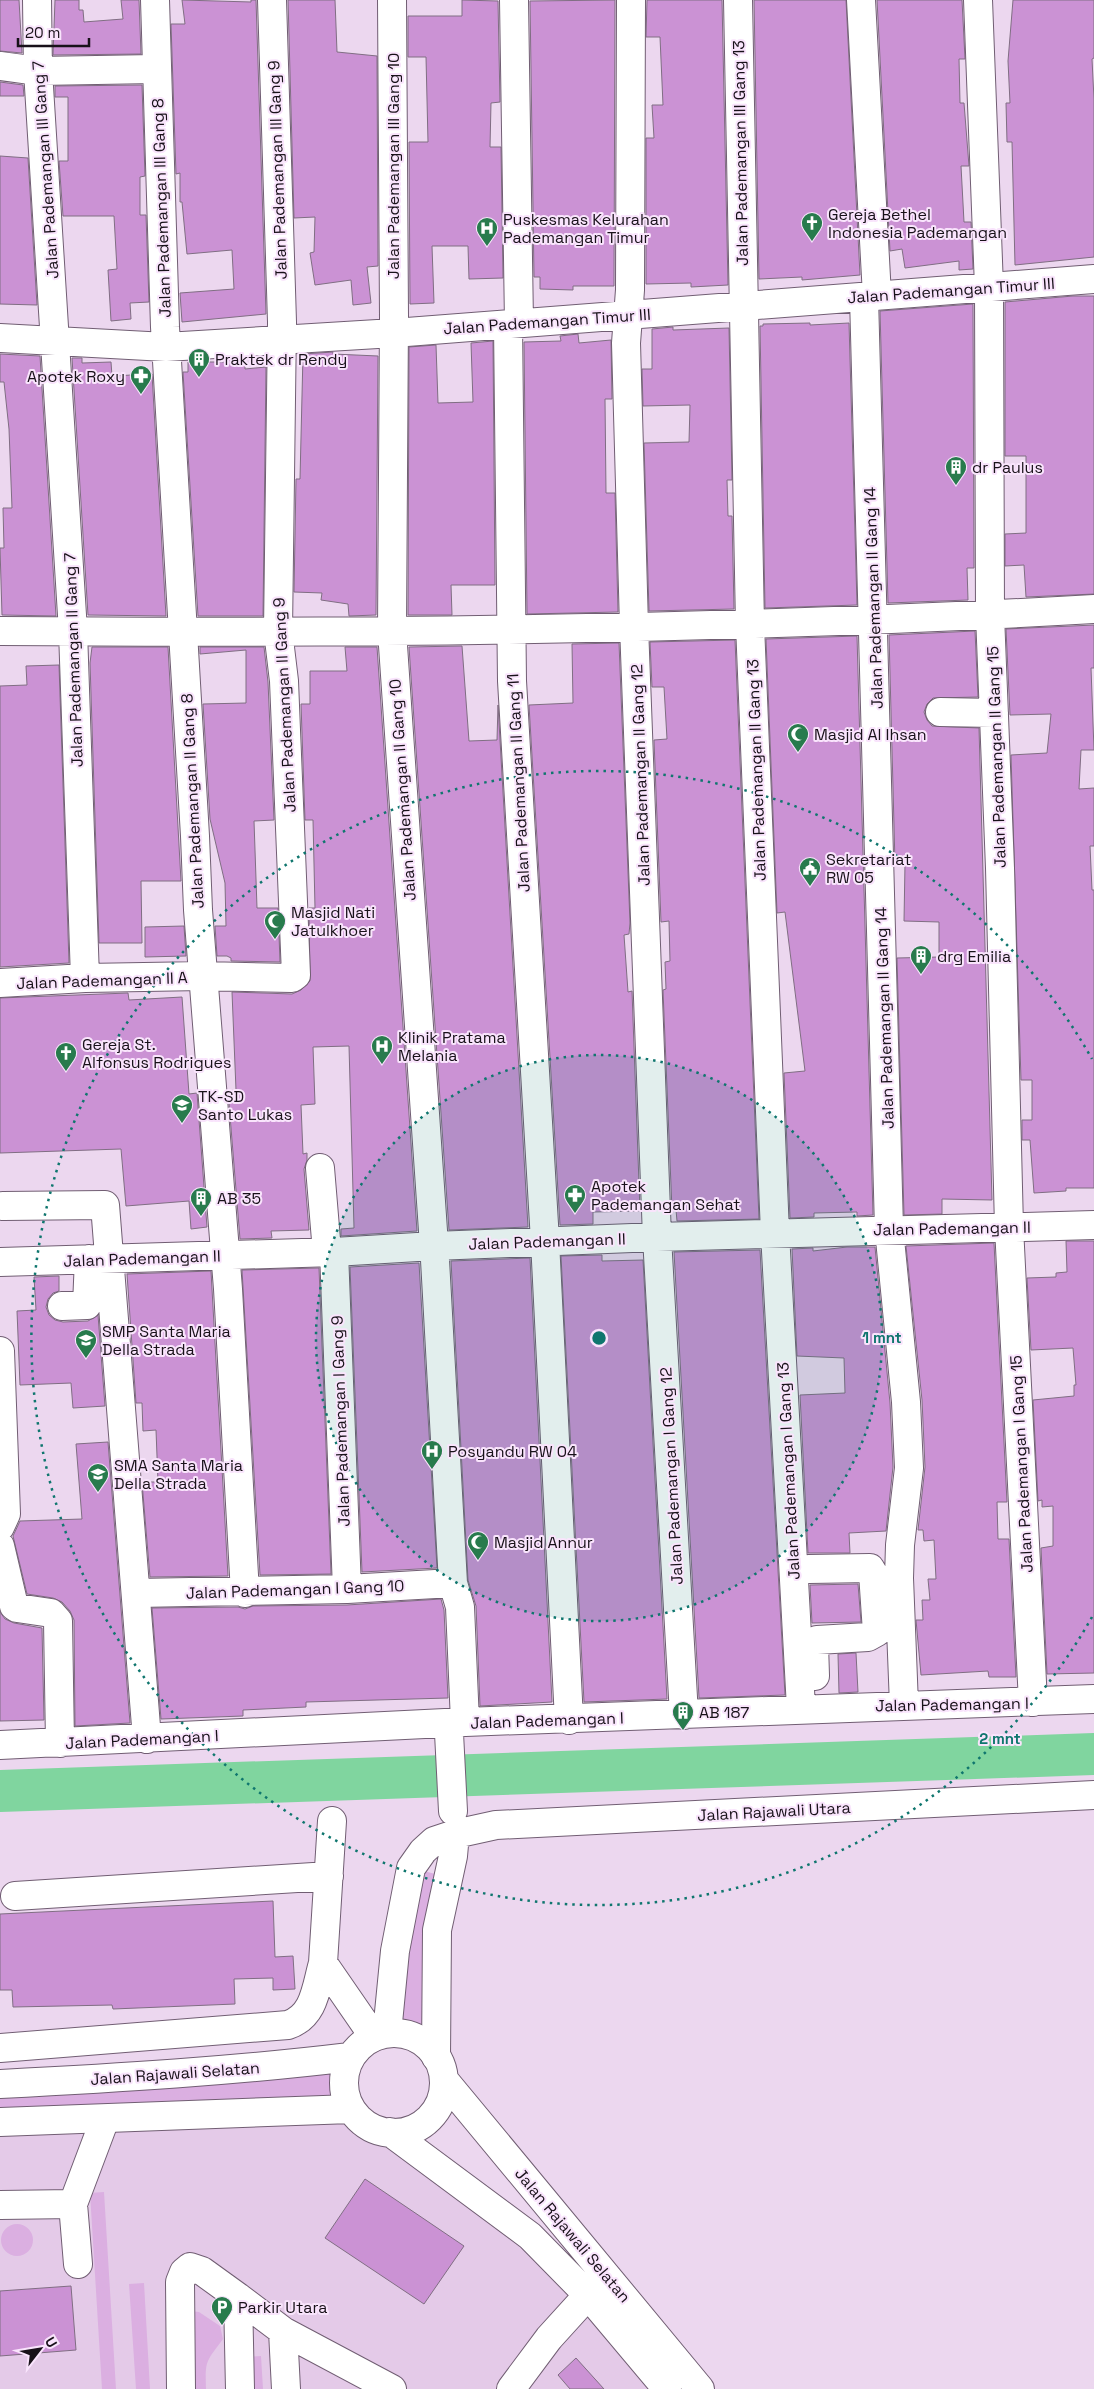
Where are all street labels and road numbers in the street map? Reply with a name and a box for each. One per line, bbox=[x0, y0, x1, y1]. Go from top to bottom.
street label: Jalan Pademangan III Gang 13 bbox=[728, 40, 753, 266]
street label: Jalan Pademangan III Gang 10 bbox=[383, 53, 404, 279]
street label: Jalan Pademangan III Gang 7 bbox=[27, 60, 64, 280]
street label: Jalan Pademangan III Gang 9 bbox=[263, 60, 292, 280]
street label: Jalan Pademangan III Gang 8 bbox=[147, 98, 176, 318]
street label: Jalan Pademangan Timur III bbox=[847, 273, 1055, 308]
street label: Jalan Pademangan Timur III bbox=[443, 304, 651, 339]
street label: Jalan Pademangan II Gang 14 bbox=[859, 487, 888, 709]
street label: Jalan Pademangan II Gang 7 bbox=[59, 552, 88, 768]
street label: Jalan Pademangan II Gang 9 bbox=[268, 597, 301, 813]
street label: Jalan Pademangan II Gang 15 bbox=[982, 646, 1011, 868]
street label: Jalan Pademangan II Gang 13 bbox=[742, 659, 771, 881]
street label: Jalan Pademangan II Gang 12 bbox=[626, 664, 655, 886]
street label: Jalan Pademangan II Gang 11 bbox=[502, 673, 535, 893]
street label: Jalan Pademangan II Gang 10 bbox=[384, 678, 421, 902]
street label: Jalan Pademangan II Gang 8 bbox=[176, 693, 209, 909]
street label: Jalan Pademangan II Gang 14 bbox=[870, 907, 899, 1129]
street label: Jalan Pademangan II A bbox=[16, 967, 188, 994]
street label: Jalan Pademangan II bbox=[873, 1217, 1031, 1240]
street label: Jalan Pademangan II bbox=[468, 1228, 626, 1255]
street label: Jalan Pademangan II bbox=[63, 1245, 221, 1272]
street label: Jalan Pademangan I Gang 9 bbox=[326, 1315, 355, 1527]
street label: Jalan Pademangan I Gang 15 bbox=[1005, 1355, 1038, 1573]
street label: Jalan Pademangan I Gang 13 bbox=[772, 1362, 805, 1580]
street label: Jalan Pademangan I Gang 12 bbox=[655, 1367, 688, 1585]
street label: Jalan Pademangan I Gang 10 bbox=[185, 1575, 405, 1604]
street label: Jalan Pademangan I bbox=[875, 1693, 1029, 1716]
street label: Jalan Pademangan I bbox=[470, 1707, 624, 1734]
street label: Jalan Pademangan I bbox=[65, 1725, 219, 1754]
street label: Jalan Rajawali Utara bbox=[697, 1797, 851, 1826]
street label: Jalan Rajawali Selatan bbox=[90, 2057, 260, 2090]
street label: Jalan Rajawali Selatan bbox=[510, 2164, 635, 2307]

